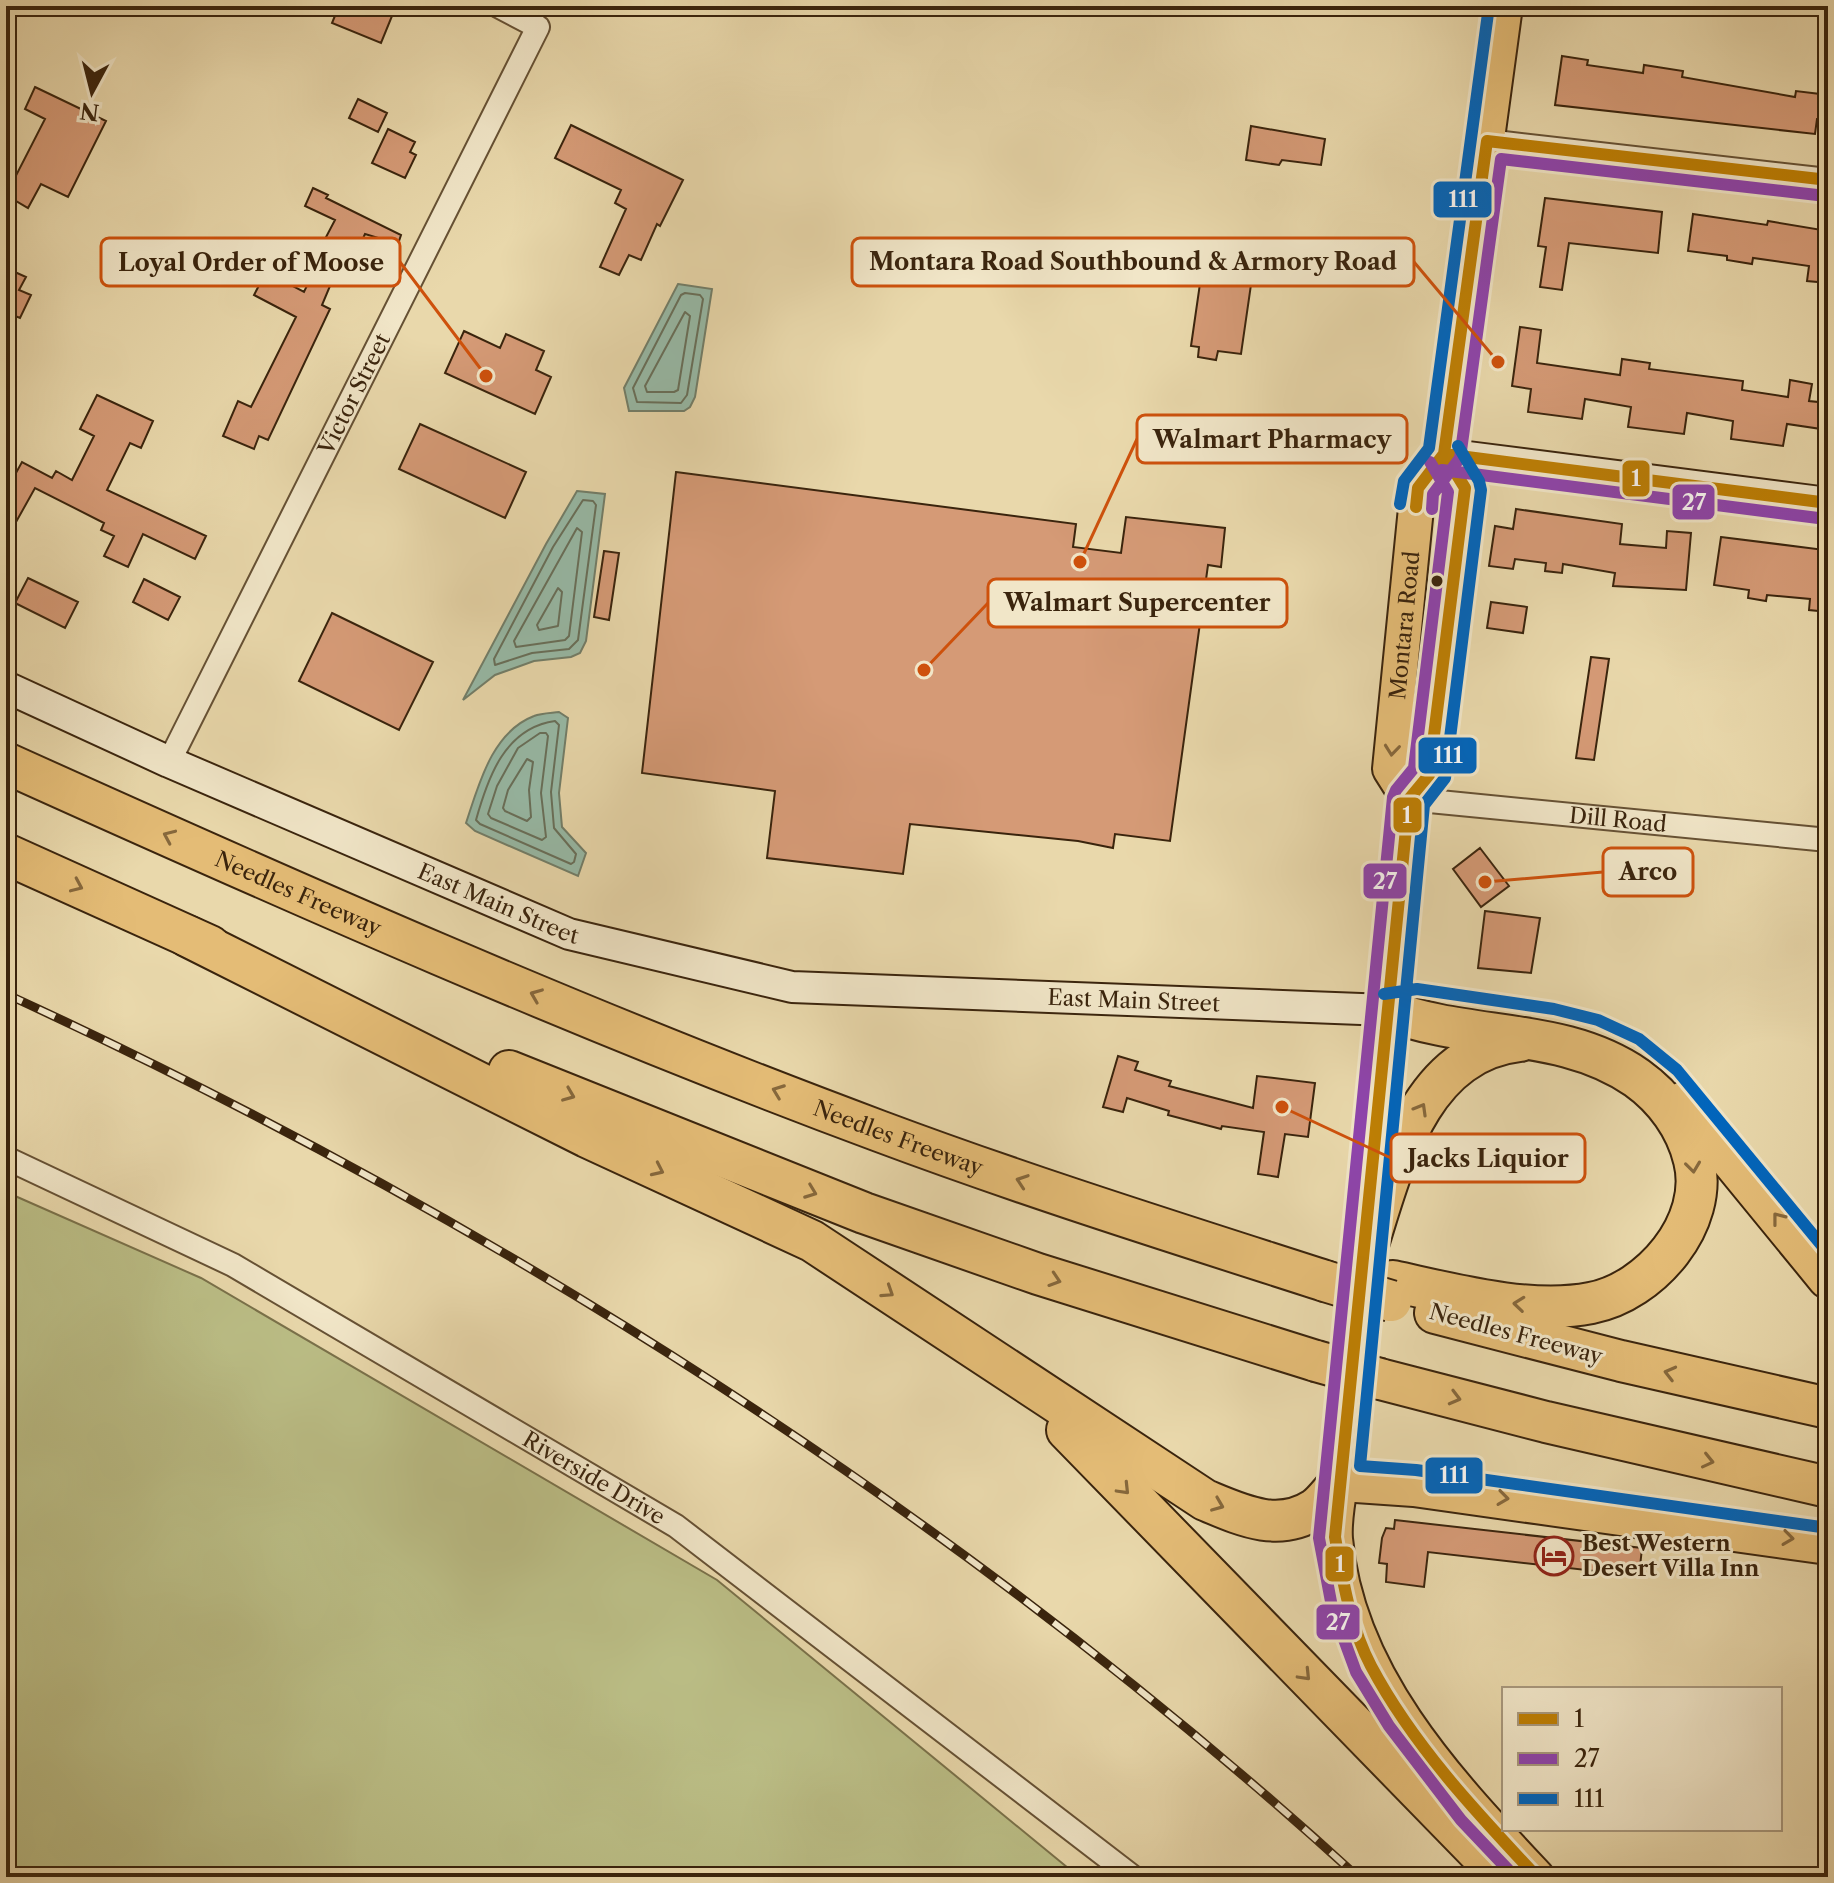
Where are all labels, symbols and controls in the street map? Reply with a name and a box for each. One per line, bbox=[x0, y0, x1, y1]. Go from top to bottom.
north arrow bbox=[52, 52, 132, 132]
text: N bbox=[78, 97, 101, 126]
line badge: 111 bbox=[1432, 180, 1493, 219]
text: 111 bbox=[1448, 186, 1478, 213]
callout: Loyal Order of Moose bbox=[101, 238, 400, 286]
callout: Montara Road Southbound & Armory Road bbox=[852, 238, 1414, 286]
text: Montara Road Southbound & Armory Road bbox=[869, 247, 1397, 276]
text: Loyal Order of Moose bbox=[118, 248, 384, 277]
street label: Victor Street bbox=[312, 328, 396, 460]
callout: Walmart Pharmacy bbox=[1137, 415, 1407, 463]
text: Walmart Pharmacy bbox=[1152, 425, 1393, 454]
line badge: 1 bbox=[1621, 459, 1651, 498]
text: 1 bbox=[1631, 465, 1641, 492]
line badge: 27 bbox=[1671, 483, 1716, 521]
text: 27 bbox=[1682, 489, 1707, 516]
street label: Montara Road bbox=[1383, 550, 1425, 701]
unlabelled marker bbox=[1429, 573, 1445, 589]
callout: Walmart Supercenter bbox=[988, 579, 1287, 627]
text: Walmart Supercenter bbox=[1003, 588, 1271, 617]
line badge: 111 bbox=[1417, 736, 1478, 775]
text: 111 bbox=[1433, 742, 1463, 769]
one-way arrow bbox=[1383, 744, 1400, 757]
line badge: 1 bbox=[1392, 796, 1423, 834]
street label: Dill Road bbox=[1568, 801, 1668, 838]
text: 1 bbox=[1402, 802, 1412, 829]
one-way arrow bbox=[163, 830, 177, 846]
street label: Needles Freeway bbox=[211, 845, 386, 942]
callout: Arco bbox=[1603, 848, 1693, 896]
street label: East Main Street bbox=[414, 857, 581, 949]
text: Arco bbox=[1618, 857, 1677, 886]
line badge: 27 bbox=[1362, 862, 1408, 900]
text: 27 bbox=[1373, 868, 1398, 895]
one-way arrow bbox=[69, 876, 83, 892]
street label: East Main Street bbox=[1047, 983, 1221, 1017]
one-way arrow bbox=[530, 988, 544, 1004]
one-way arrow bbox=[772, 1084, 786, 1101]
one-way arrow bbox=[561, 1086, 575, 1102]
street label: Needles Freeway bbox=[810, 1094, 987, 1181]
one-way arrow bbox=[1411, 1103, 1427, 1118]
callout: Jacks Liquior bbox=[1391, 1134, 1585, 1182]
text: Jacks Liquior bbox=[1403, 1144, 1569, 1173]
one-way arrow bbox=[650, 1160, 665, 1176]
one-way arrow bbox=[1685, 1160, 1702, 1173]
one-way arrow bbox=[1015, 1175, 1029, 1191]
one-way arrow bbox=[803, 1182, 817, 1199]
one-way arrow bbox=[1773, 1213, 1788, 1227]
one-way arrow bbox=[1048, 1271, 1062, 1287]
one-way arrow bbox=[879, 1282, 893, 1297]
one-way arrow bbox=[1512, 1295, 1525, 1312]
street label: Needles Freeway bbox=[1426, 1298, 1606, 1370]
one-way arrow bbox=[1664, 1365, 1677, 1382]
one-way arrow bbox=[1448, 1389, 1462, 1406]
street label: Riverside Drive bbox=[518, 1425, 670, 1530]
one-way arrow bbox=[1700, 1451, 1714, 1468]
line badge: 111 bbox=[1424, 1456, 1484, 1495]
text: 111 bbox=[1439, 1462, 1469, 1489]
one-way arrow bbox=[1115, 1480, 1129, 1494]
one-way arrow bbox=[1496, 1489, 1509, 1506]
one-way arrow bbox=[1210, 1495, 1224, 1512]
one-way arrow bbox=[1781, 1529, 1795, 1546]
place label: Best Western Desert Villa Inn bbox=[1582, 1530, 1759, 1582]
hotel icon: Best Western Desert Villa Inn bbox=[1533, 1535, 1575, 1577]
line badge: 1 bbox=[1324, 1545, 1355, 1583]
text: 1 bbox=[1335, 1551, 1345, 1578]
line badge: 27 bbox=[1315, 1603, 1361, 1641]
text: 27 bbox=[1326, 1609, 1351, 1636]
one-way arrow bbox=[1296, 1666, 1311, 1680]
legend bbox=[1502, 1687, 1782, 1831]
text: 1 bbox=[1574, 1704, 1584, 1733]
text: 27 bbox=[1574, 1744, 1600, 1773]
text: 111 bbox=[1574, 1784, 1604, 1813]

